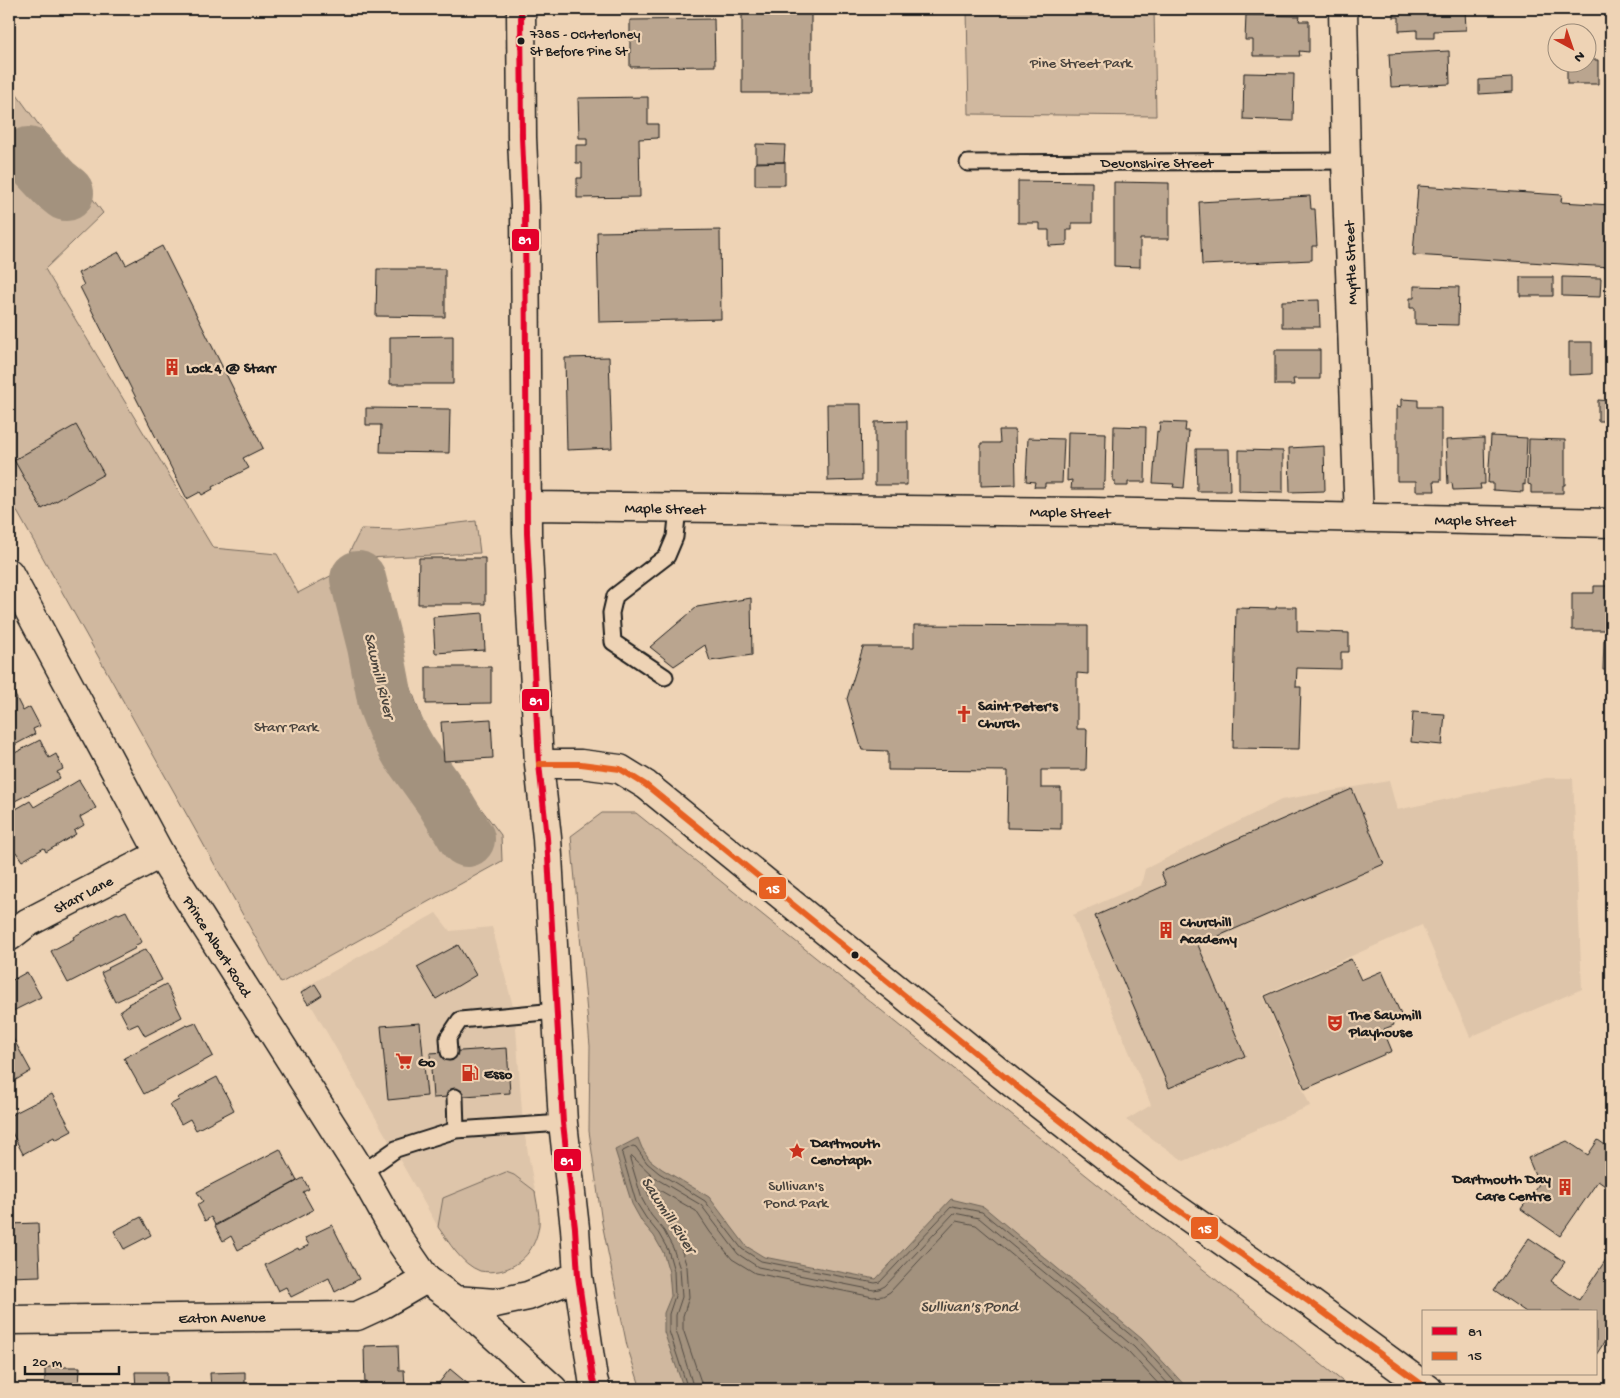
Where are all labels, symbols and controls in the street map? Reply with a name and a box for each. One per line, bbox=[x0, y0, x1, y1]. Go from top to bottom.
north arrow bbox=[1548, 22, 1598, 72]
place label: 7385 - Ochterloney St Before Pine St bbox=[529, 27, 640, 61]
marker: 7385 - Ochterloney St Before Pine St bbox=[516, 36, 526, 46]
text: N bbox=[1570, 47, 1588, 65]
park label: Pine Street Park bbox=[1029, 55, 1133, 73]
street label: Devonshire Street bbox=[1100, 155, 1215, 173]
street label: Myrtle Street bbox=[1341, 219, 1362, 305]
line badge: 81 bbox=[511, 228, 540, 252]
text: 81 bbox=[518, 233, 532, 250]
building icon: Lock 4 @ Starr bbox=[162, 357, 182, 377]
place label: Lock 4 @ Starr bbox=[186, 360, 277, 378]
street label: Maple Street bbox=[624, 500, 707, 520]
street label: Maple Street bbox=[1029, 504, 1112, 524]
street label: Maple Street bbox=[1434, 512, 1517, 532]
water label: Sawmill River bbox=[358, 631, 398, 724]
line badge: 81 bbox=[521, 688, 550, 712]
text: 81 bbox=[529, 694, 543, 711]
place label: Saint Peter's Church bbox=[977, 698, 1059, 733]
church icon: Saint Peter's Church bbox=[954, 704, 974, 724]
park label: Starr Park bbox=[254, 719, 319, 737]
street label: Starr Lane bbox=[51, 873, 117, 919]
line badge: 15 bbox=[758, 876, 787, 900]
text: 15 bbox=[765, 882, 780, 899]
street label: Prince Albert Road bbox=[177, 892, 255, 1002]
place label: Churchill Academy bbox=[1179, 914, 1237, 949]
building icon: Churchill Academy bbox=[1156, 920, 1176, 940]
unlabelled marker bbox=[850, 950, 860, 960]
place label: The Sawmill Playhouse bbox=[1348, 1007, 1422, 1042]
theatre icon: The Sawmill Playhouse bbox=[1325, 1013, 1345, 1033]
supermarket icon: Go bbox=[394, 1051, 414, 1071]
place label: Go bbox=[418, 1054, 435, 1072]
fuel station icon: Esso bbox=[460, 1063, 480, 1083]
place label: Esso bbox=[484, 1066, 512, 1084]
place label: Dartmouth Cenotaph bbox=[809, 1135, 880, 1170]
place icon: Dartmouth Cenotaph bbox=[787, 1141, 807, 1161]
line badge: 81 bbox=[553, 1148, 582, 1172]
text: 81 bbox=[560, 1154, 574, 1171]
place label: Dartmouth Day Care Centre bbox=[1451, 1171, 1552, 1206]
water label: Sawmill River bbox=[635, 1174, 701, 1260]
building icon: Dartmouth Day Care Centre bbox=[1555, 1177, 1575, 1197]
park label: Sullivan's Pond Park bbox=[763, 1178, 829, 1213]
line badge: 15 bbox=[1190, 1216, 1219, 1240]
text: 15 bbox=[1197, 1222, 1212, 1239]
water label: Sullivan's Pond bbox=[921, 1299, 1019, 1318]
street label: Eaton Avenue bbox=[178, 1309, 266, 1329]
legend bbox=[1422, 1310, 1598, 1376]
text: 81 bbox=[1468, 1324, 1482, 1342]
scale bar bbox=[25, 1343, 119, 1375]
text: 15 bbox=[1467, 1348, 1482, 1366]
text: 20 m bbox=[32, 1354, 62, 1372]

